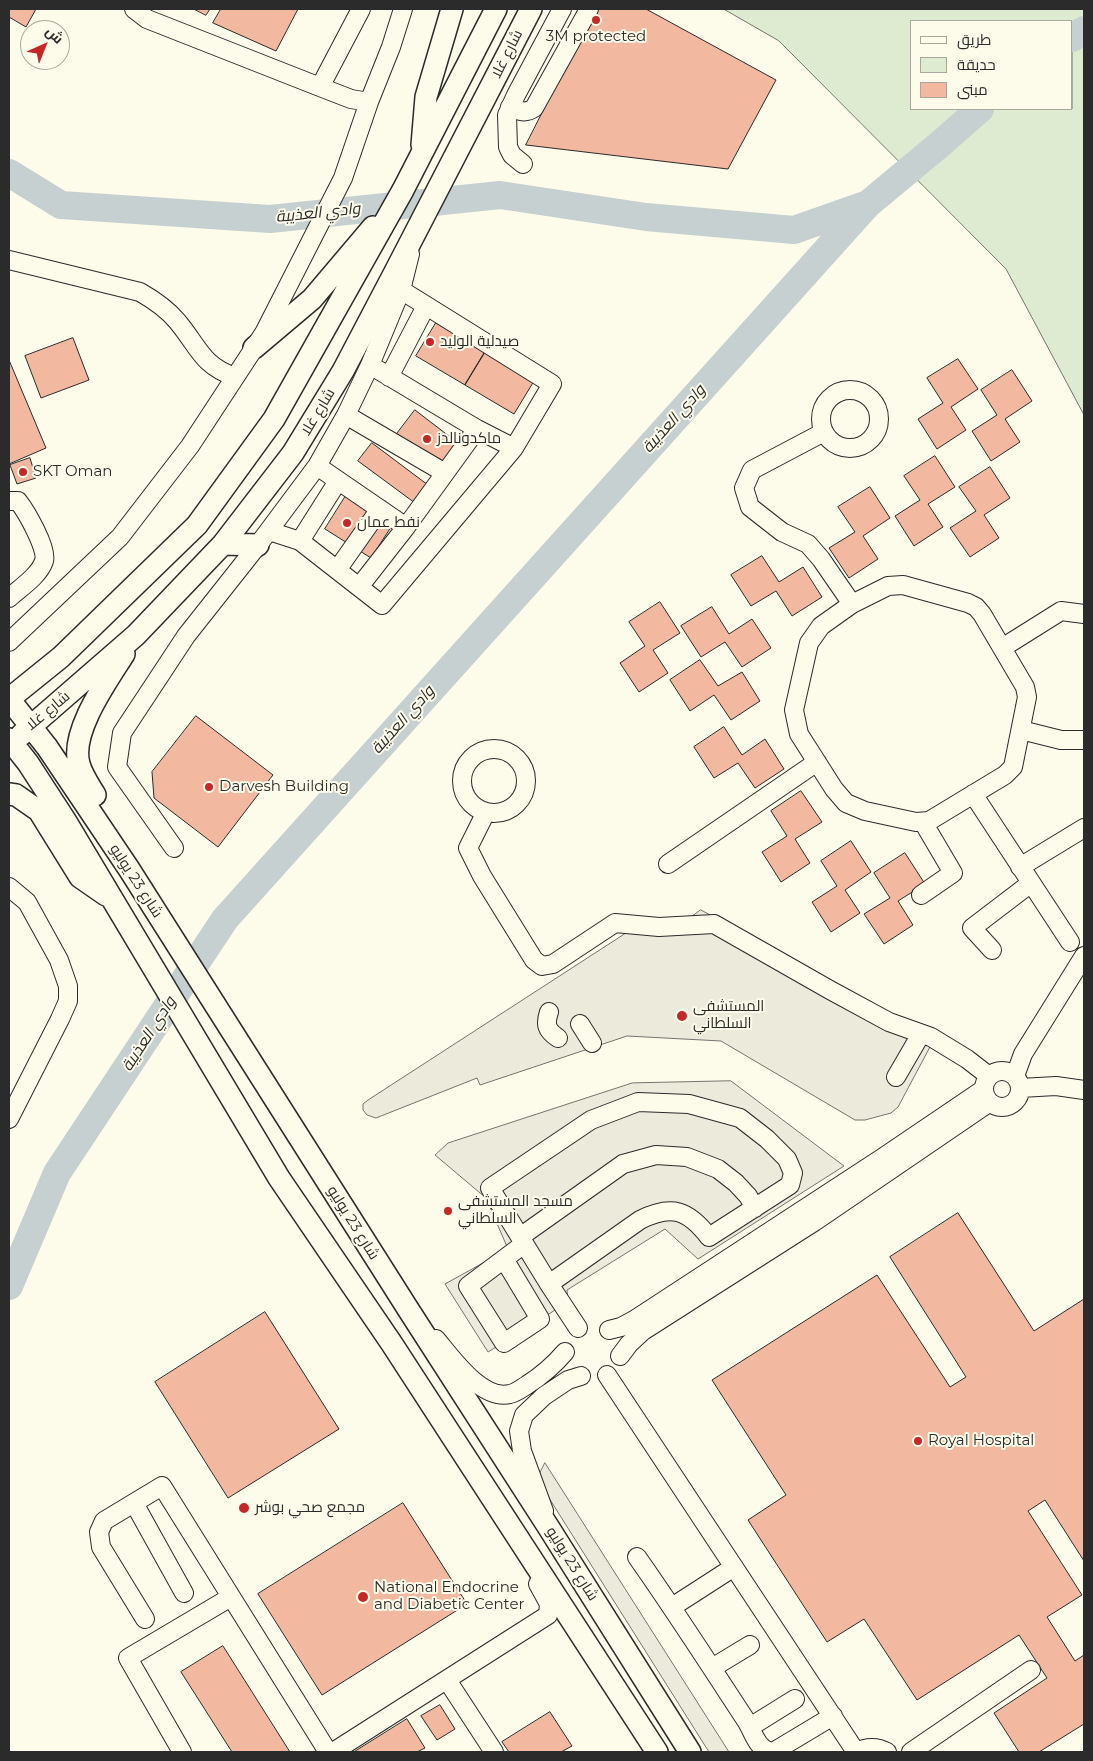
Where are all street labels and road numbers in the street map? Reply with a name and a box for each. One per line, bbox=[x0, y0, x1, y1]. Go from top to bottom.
street label: شارع غلا bbox=[487, 27, 527, 81]
street label: شارع غلا bbox=[297, 385, 339, 439]
street label: شارع غلا bbox=[22, 687, 74, 735]
street label: شارع 23 يوليو bbox=[106, 841, 166, 921]
street label: شارع 23 يوليو bbox=[323, 1183, 383, 1263]
street label: شارع 23 يوليو bbox=[542, 1524, 602, 1604]

